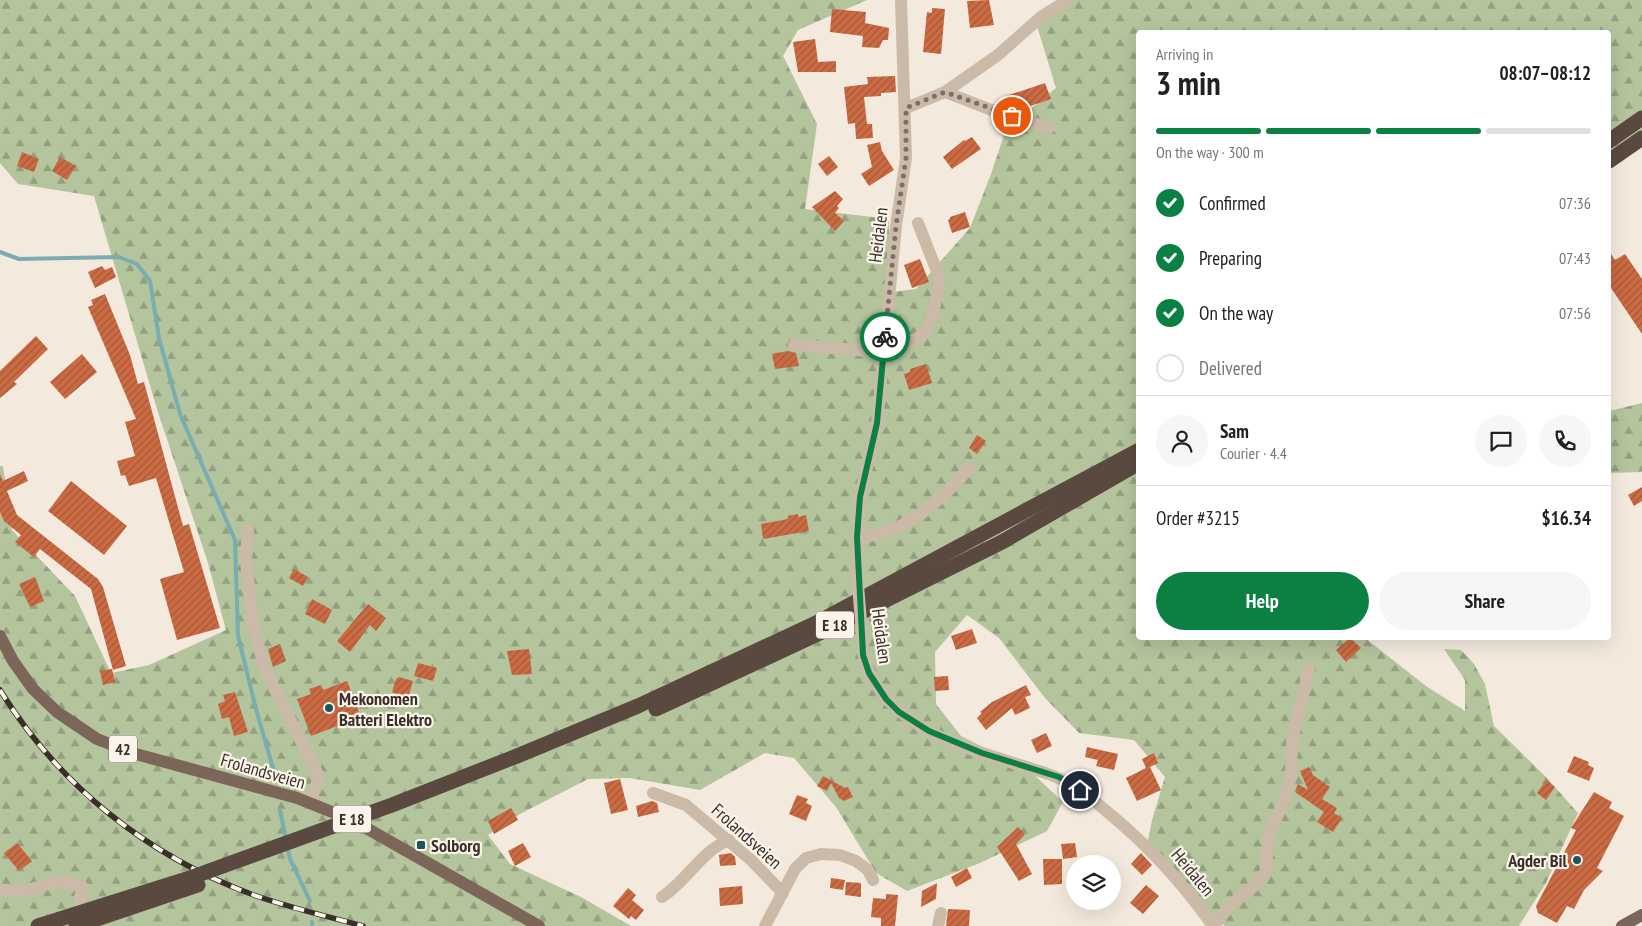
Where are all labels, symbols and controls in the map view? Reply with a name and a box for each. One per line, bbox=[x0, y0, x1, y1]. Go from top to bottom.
text: Arriving in bbox=[1156, 44, 1213, 64]
text: 08:07–08:12 bbox=[1499, 61, 1591, 85]
text: 3 min bbox=[1156, 62, 1221, 104]
pin bbox=[991, 95, 1033, 137]
icon: bag bbox=[998, 102, 1026, 130]
text: On the way · 300 m bbox=[1156, 142, 1264, 162]
icon: check bbox=[1156, 189, 1184, 217]
text: Confirmed bbox=[1199, 191, 1266, 215]
text: 07:36 bbox=[1559, 193, 1591, 213]
street label: Heidalen bbox=[863, 206, 893, 264]
icon: check bbox=[1156, 244, 1184, 272]
text: Preparing bbox=[1199, 246, 1262, 270]
text: 07:43 bbox=[1559, 248, 1591, 268]
icon: check bbox=[1156, 299, 1184, 327]
text: On the way bbox=[1199, 301, 1273, 325]
text: 07:56 bbox=[1559, 303, 1591, 323]
courier bbox=[860, 312, 910, 362]
icon: bike bbox=[871, 323, 899, 351]
text: Delivered bbox=[1199, 356, 1262, 380]
button: person bbox=[1156, 415, 1208, 467]
button: chat bbox=[1475, 415, 1527, 467]
button: phone bbox=[1539, 415, 1591, 467]
text: Sam bbox=[1220, 419, 1249, 443]
text: Courier · 4.4 bbox=[1220, 443, 1287, 463]
text: Order #3215 bbox=[1156, 506, 1240, 530]
text: $16.34 bbox=[1542, 506, 1591, 530]
button: Help bbox=[1156, 572, 1369, 630]
button: Share bbox=[1379, 572, 1591, 630]
street label: Heidalen bbox=[867, 607, 897, 665]
road number: E 18 bbox=[816, 612, 854, 638]
place label: Mekonomen Batteri Elektro bbox=[339, 687, 432, 731]
marker: Mekonomen Batteri Elektro bbox=[323, 702, 335, 714]
road number: 42 bbox=[109, 736, 137, 762]
street label: Frolandsveien bbox=[218, 748, 308, 794]
pin bbox=[1059, 769, 1101, 811]
icon: home bbox=[1066, 776, 1094, 804]
street label: Frolandsveien bbox=[707, 798, 787, 874]
road number: E 18 bbox=[333, 806, 371, 832]
place label: Solborg bbox=[431, 834, 481, 857]
marker: Solborg bbox=[415, 839, 427, 851]
street label: Heidalen bbox=[1166, 843, 1220, 901]
place label: Agder Bil bbox=[1507, 849, 1568, 872]
marker: Agder Bil bbox=[1571, 854, 1583, 866]
map controls bbox=[1066, 855, 1121, 910]
button: layers bbox=[1066, 855, 1121, 910]

